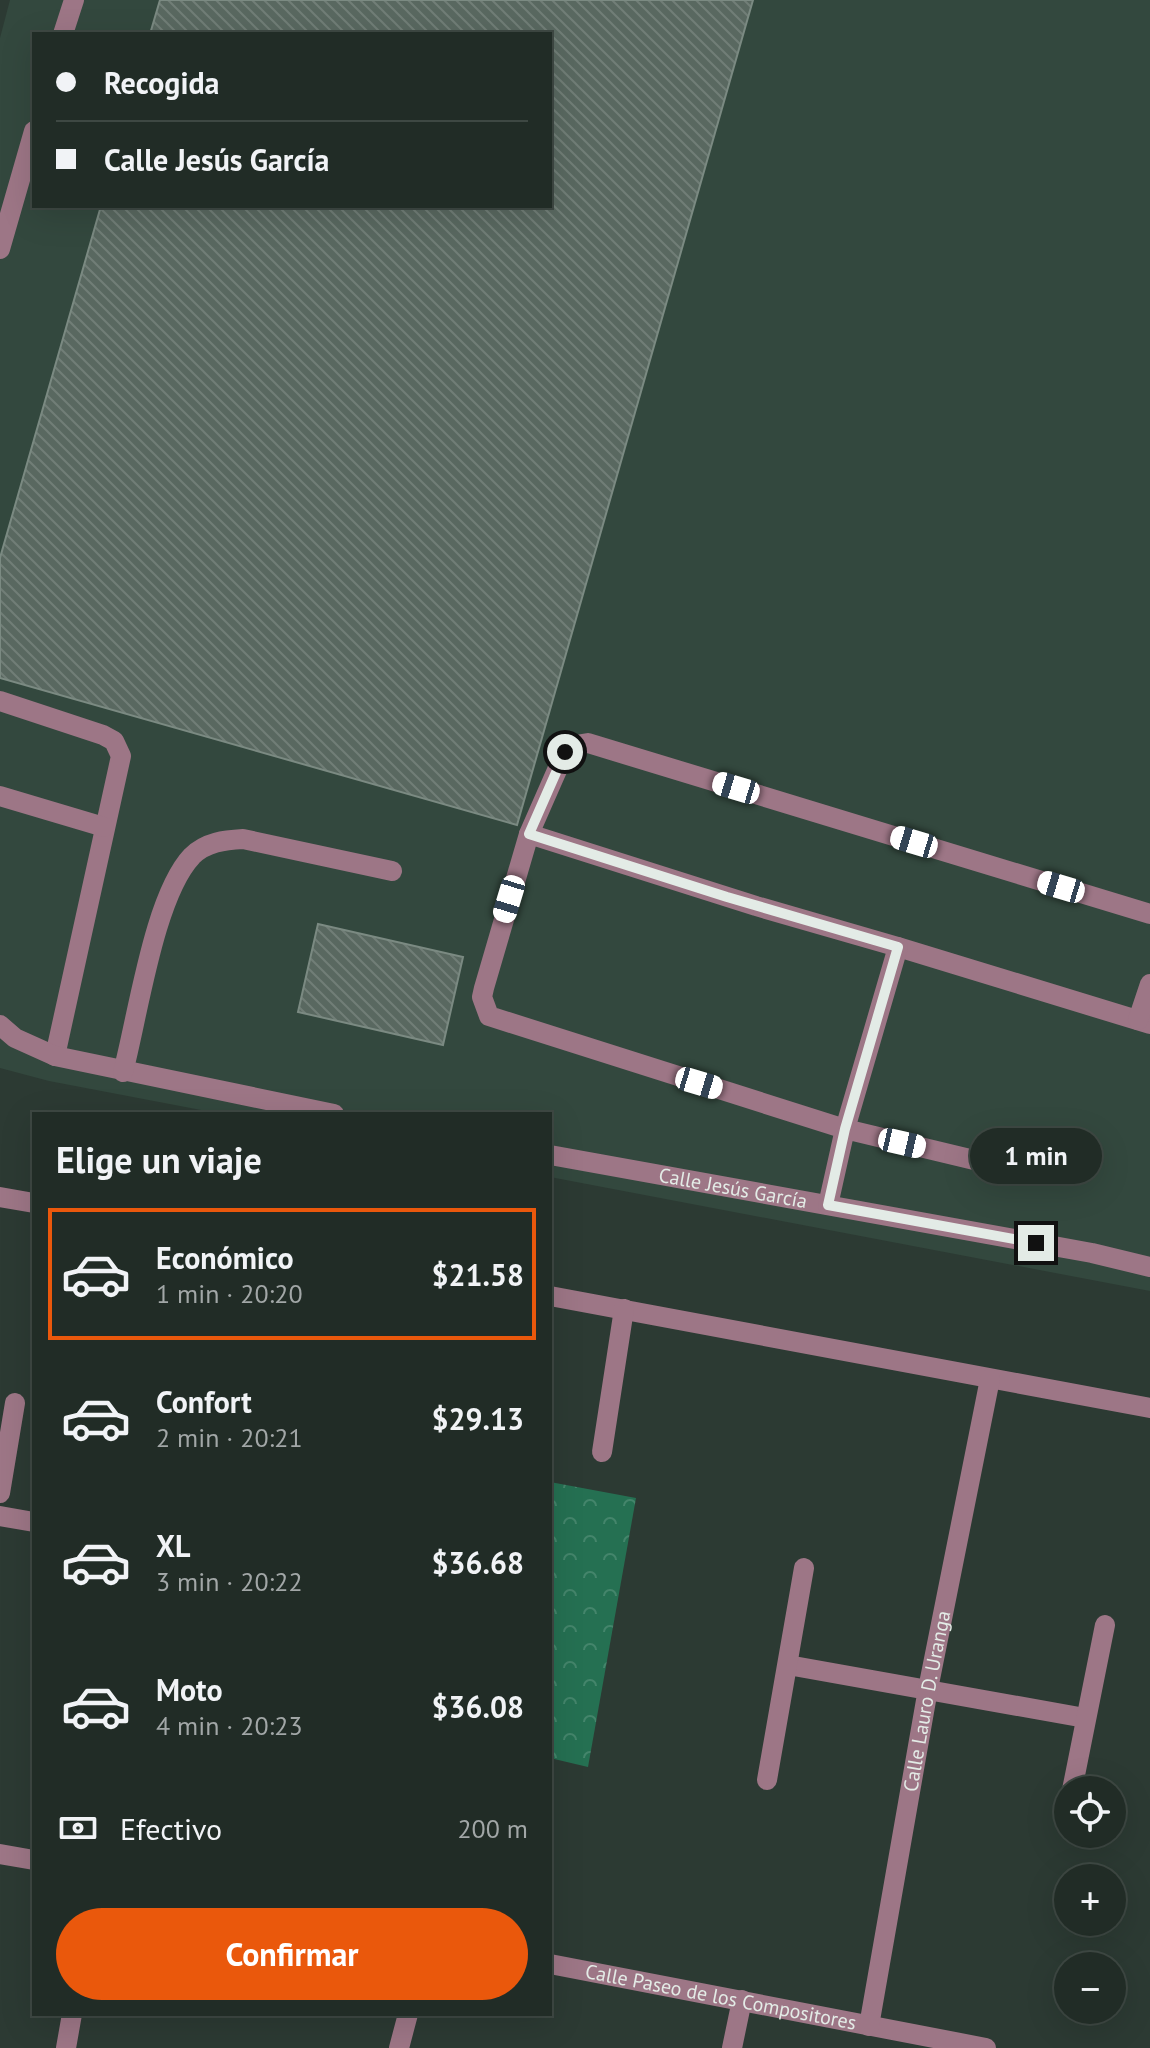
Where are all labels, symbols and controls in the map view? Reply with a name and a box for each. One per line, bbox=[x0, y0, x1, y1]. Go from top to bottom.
text: Recogida bbox=[104, 63, 220, 102]
text: Calle Jesús García bbox=[104, 140, 329, 179]
route start bbox=[547, 734, 583, 770]
car bbox=[710, 770, 762, 806]
car bbox=[888, 824, 940, 860]
car bbox=[1035, 869, 1087, 905]
car bbox=[491, 873, 527, 925]
car bbox=[673, 1065, 725, 1101]
car bbox=[876, 1126, 928, 1160]
callout: 1 min bbox=[970, 1127, 1102, 1183]
text: Elige un viaje bbox=[56, 1136, 262, 1183]
text: 1 min bbox=[1004, 1139, 1068, 1172]
street label: Calle Jesús García bbox=[657, 1162, 809, 1214]
route end bbox=[1018, 1225, 1054, 1261]
icon: car bbox=[60, 1238, 132, 1310]
text: Económico bbox=[156, 1238, 294, 1277]
text: $21.58 bbox=[432, 1255, 524, 1294]
text: 1 min · 20:20 bbox=[156, 1277, 303, 1310]
icon: car bbox=[60, 1382, 132, 1454]
text: Confort bbox=[156, 1382, 252, 1421]
text: $29.13 bbox=[432, 1399, 524, 1438]
text: 2 min · 20:21 bbox=[156, 1421, 303, 1454]
icon: car bbox=[60, 1526, 132, 1598]
text: XL bbox=[156, 1526, 190, 1565]
text: $36.68 bbox=[432, 1543, 524, 1582]
text: 3 min · 20:22 bbox=[156, 1565, 303, 1598]
street label: Calle Lauro D. Uranga bbox=[897, 1608, 956, 1794]
icon: car bbox=[60, 1670, 132, 1742]
text: Moto bbox=[156, 1670, 223, 1709]
text: $36.08 bbox=[432, 1687, 524, 1726]
text: 4 min · 20:23 bbox=[156, 1709, 303, 1742]
map controls bbox=[1054, 1776, 1126, 2024]
button: locate bbox=[1054, 1776, 1126, 1848]
icon: cash bbox=[56, 1806, 100, 1850]
text: Efectivo bbox=[120, 1809, 222, 1848]
text: 200 m bbox=[457, 1812, 528, 1845]
button: + bbox=[1054, 1864, 1126, 1936]
button: Confirmar bbox=[56, 1908, 528, 2000]
button: − bbox=[1054, 1952, 1126, 2024]
street label: Calle Paseo de los Compositores bbox=[583, 1958, 859, 2036]

